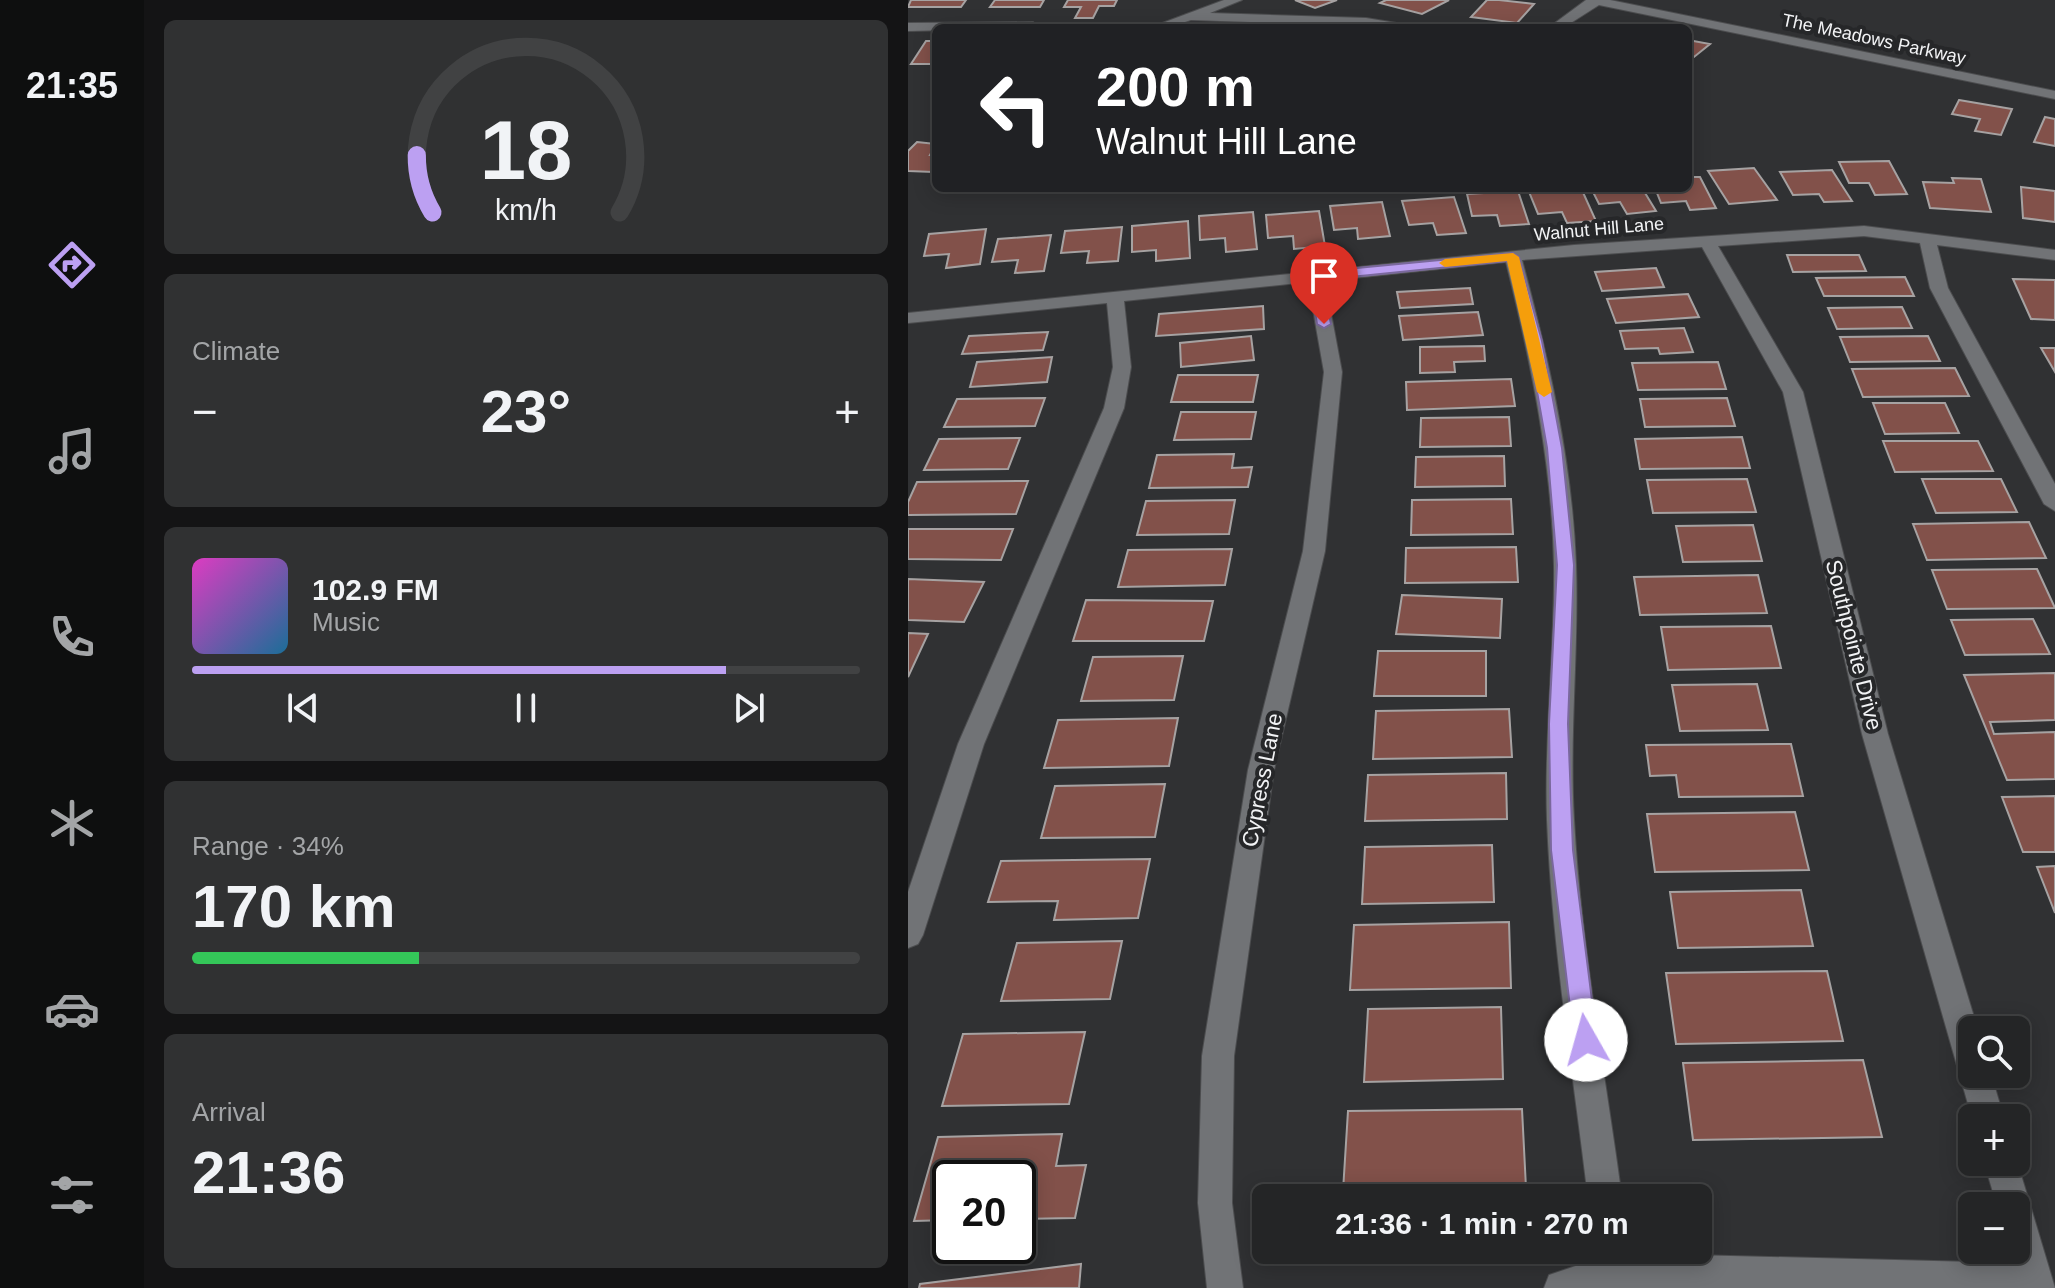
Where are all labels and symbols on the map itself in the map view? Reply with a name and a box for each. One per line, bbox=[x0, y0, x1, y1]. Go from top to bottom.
street label: The Meadows Parkway bbox=[1780, 10, 1968, 68]
street label: Walnut Hill Lane bbox=[1533, 213, 1665, 245]
pin bbox=[1290, 242, 1358, 324]
street label: Southpointe Drive bbox=[1821, 557, 1887, 733]
street label: Cypress Lane bbox=[1237, 711, 1287, 849]
position arrow bbox=[1544, 998, 1628, 1082]
speed limit sign: 20 bbox=[932, 1160, 1036, 1264]

